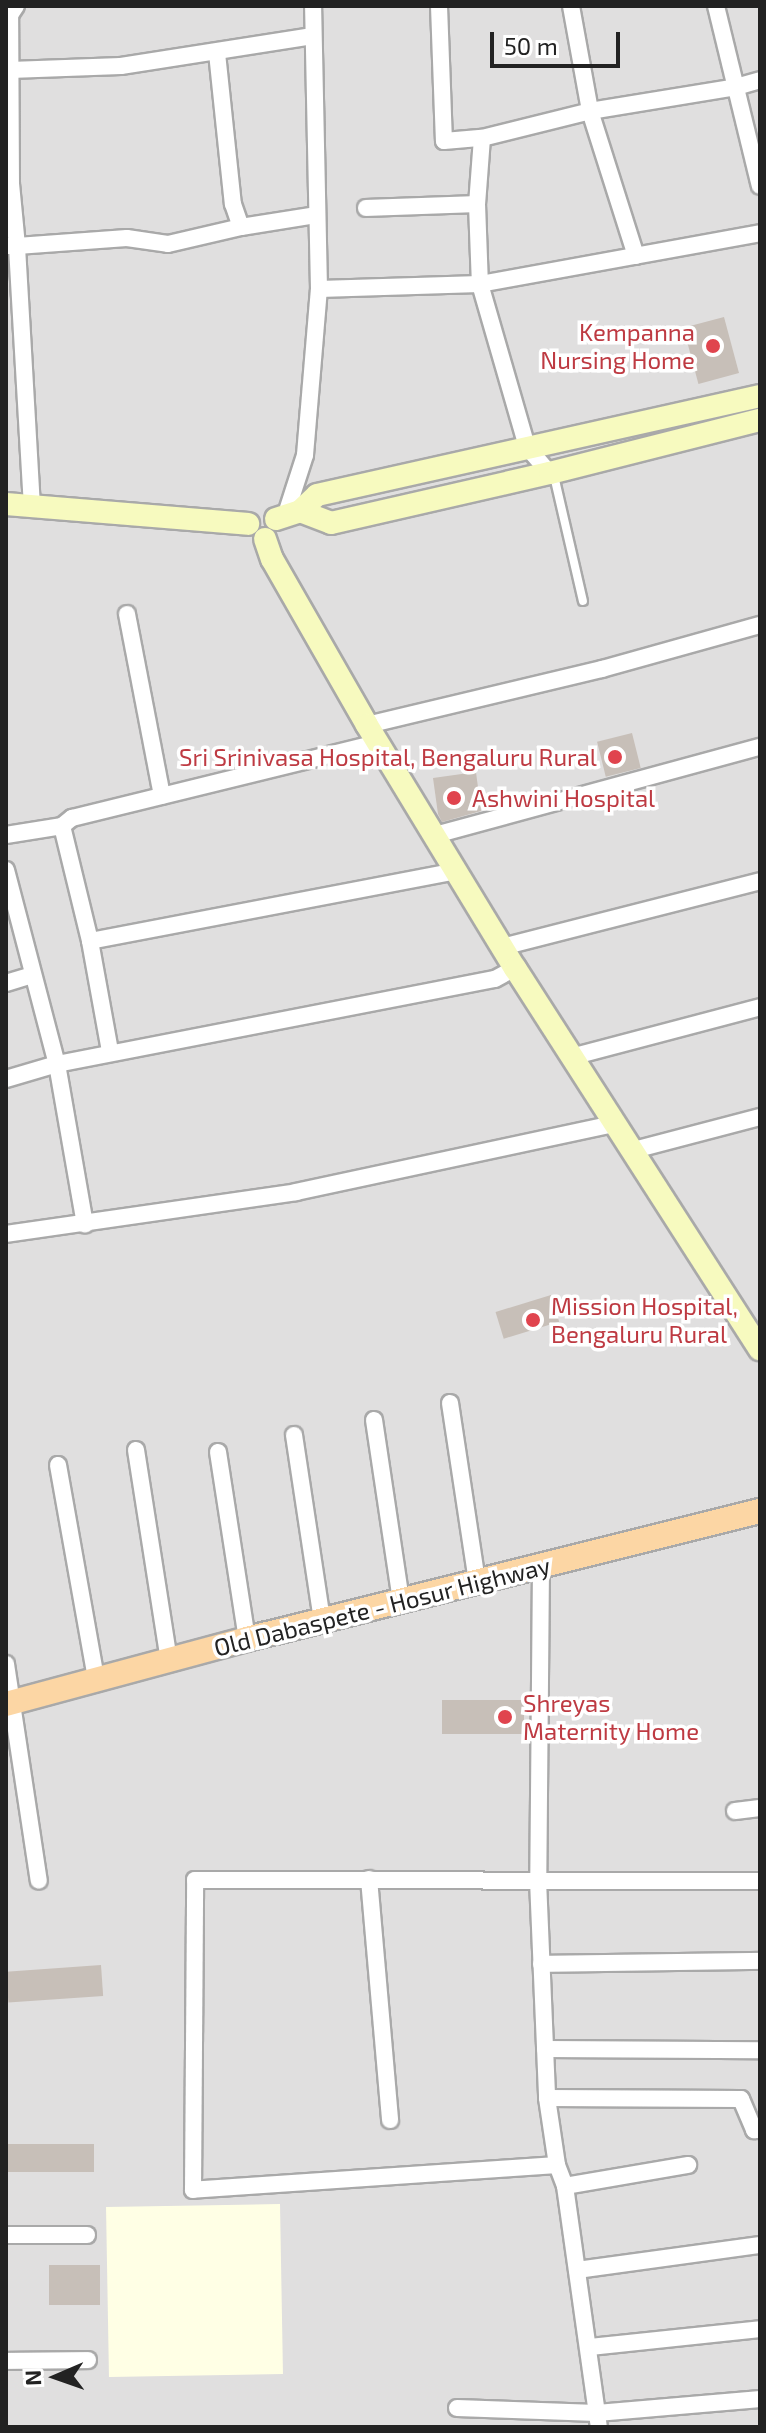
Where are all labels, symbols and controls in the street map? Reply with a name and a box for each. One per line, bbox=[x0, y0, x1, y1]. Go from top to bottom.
scale bar bbox=[494, 16, 624, 66]
text: 50 m bbox=[504, 31, 558, 60]
place label: Kempanna Nursing Home bbox=[540, 318, 695, 374]
marker: Kempanna Nursing Home bbox=[702, 335, 724, 357]
place label: Sri Srinivasa Hospital, Bengaluru Rural bbox=[179, 743, 597, 771]
marker: Sri Srinivasa Hospital, Bengaluru Rural bbox=[604, 746, 626, 768]
place label: Ashwini Hospital bbox=[472, 784, 655, 812]
marker: Ashwini Hospital bbox=[443, 787, 465, 809]
place label: Mission Hospital, Bengaluru Rural bbox=[551, 1292, 738, 1348]
marker: Mission Hospital, Bengaluru Rural bbox=[522, 1309, 544, 1331]
street label: Old Dabaspete - Hosur Highway bbox=[211, 1550, 553, 1662]
place label: Shreyas Maternity Home bbox=[523, 1689, 700, 1745]
marker: Shreyas Maternity Home bbox=[494, 1706, 516, 1728]
north arrow bbox=[16, 2337, 96, 2417]
text: N bbox=[19, 2369, 45, 2386]

